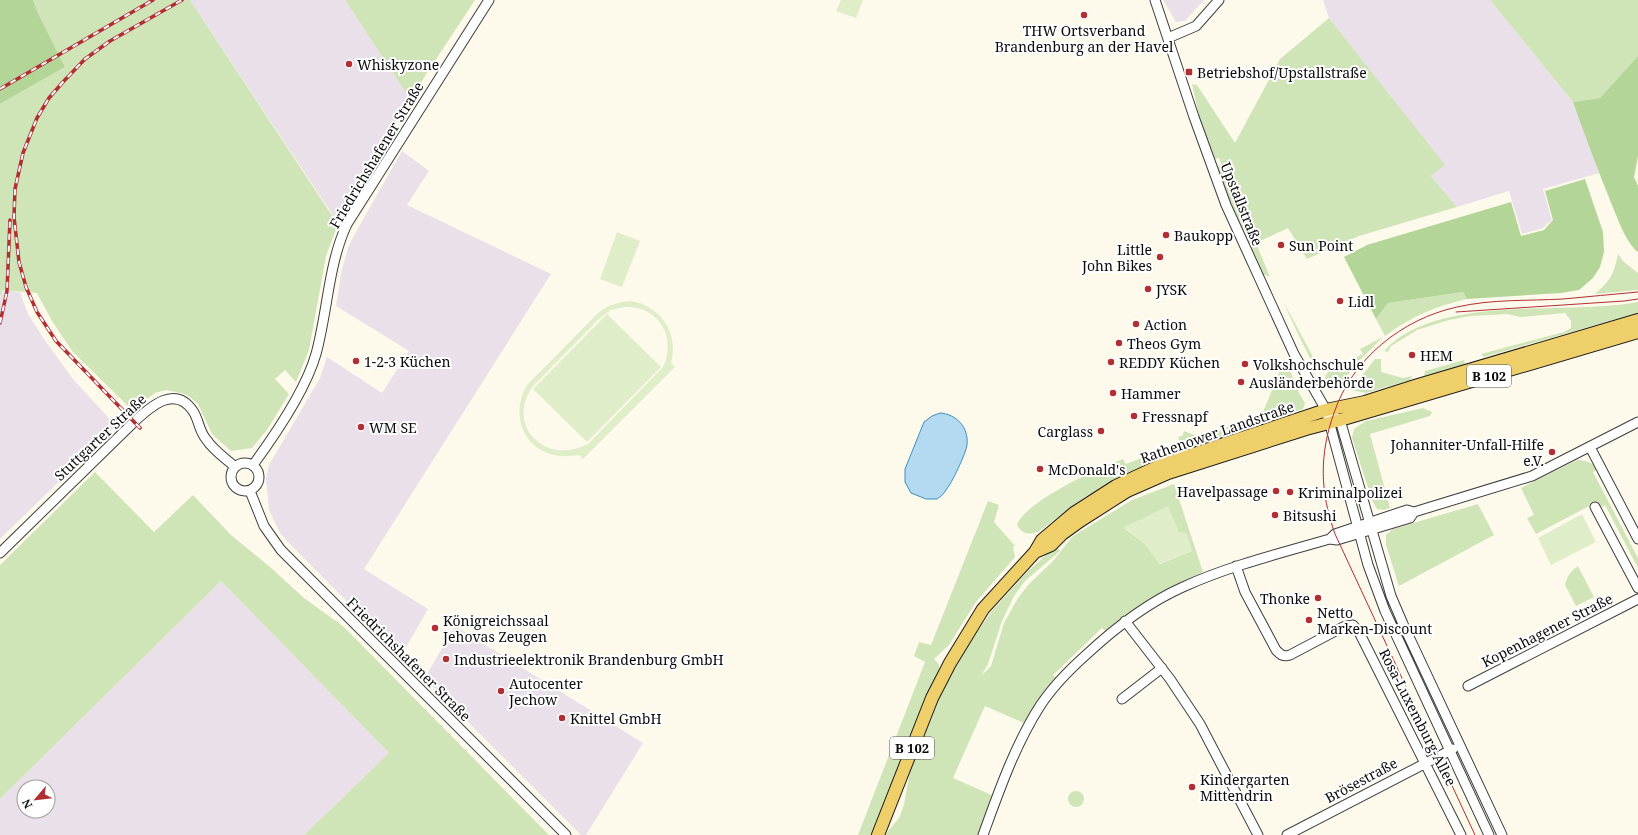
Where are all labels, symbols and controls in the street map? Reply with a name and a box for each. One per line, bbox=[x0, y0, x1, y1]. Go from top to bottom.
marker: THW Ortsverband Brandenburg an der Havel bbox=[1079, 10, 1089, 20]
place label: THW Ortsverband Brandenburg an der Havel bbox=[995, 21, 1174, 56]
place label: Whiskyzone bbox=[357, 55, 439, 74]
marker: Whiskyzone bbox=[344, 59, 354, 69]
place label: Betriebshof/Upstallstraße bbox=[1197, 63, 1367, 82]
marker: Betriebshof/Upstallstraße bbox=[1184, 67, 1194, 77]
street label: Friedrichshafener Straße bbox=[325, 78, 427, 232]
street label: Upstallstraße bbox=[1217, 159, 1267, 249]
place label: Baukopp bbox=[1174, 226, 1233, 245]
marker: Baukopp bbox=[1161, 230, 1171, 240]
place label: Sun Point bbox=[1289, 236, 1353, 255]
place label: Little John Bikes bbox=[1081, 240, 1152, 275]
marker: Sun Point bbox=[1276, 240, 1286, 250]
marker: Little John Bikes bbox=[1155, 252, 1165, 262]
place label: JYSK bbox=[1155, 280, 1187, 299]
marker: JYSK bbox=[1143, 284, 1153, 294]
place label: Lidl bbox=[1348, 292, 1375, 311]
marker: Lidl bbox=[1335, 296, 1345, 306]
place label: Action bbox=[1144, 315, 1187, 334]
marker: Action bbox=[1131, 319, 1141, 329]
place label: Theos Gym bbox=[1127, 334, 1201, 353]
marker: Theos Gym bbox=[1114, 338, 1124, 348]
place label: HEM bbox=[1420, 346, 1453, 365]
marker: HEM bbox=[1407, 350, 1417, 360]
place label: 1-2-3 Küchen bbox=[364, 352, 451, 371]
place label: REDDY Küchen bbox=[1119, 353, 1220, 372]
place label: Volkshochschule bbox=[1253, 355, 1364, 374]
marker: 1-2-3 Küchen bbox=[351, 356, 361, 366]
marker: REDDY Küchen bbox=[1106, 357, 1116, 367]
marker: Volkshochschule bbox=[1240, 359, 1250, 369]
road number: B 102 bbox=[1467, 365, 1511, 387]
place label: Ausländerbehörde bbox=[1249, 373, 1373, 392]
marker: Ausländerbehörde bbox=[1236, 377, 1246, 387]
place label: Hammer bbox=[1121, 384, 1181, 403]
marker: Hammer bbox=[1108, 388, 1118, 398]
street label: Stuttgarter Straße bbox=[50, 389, 150, 485]
street label: Rathenower Landstraße bbox=[1138, 397, 1296, 467]
place label: Fressnapf bbox=[1142, 407, 1209, 426]
marker: Fressnapf bbox=[1129, 411, 1139, 421]
place label: WM SE bbox=[369, 418, 417, 437]
marker: WM SE bbox=[356, 422, 366, 432]
place label: Carglass bbox=[1038, 422, 1093, 441]
marker: Carglass bbox=[1096, 426, 1106, 436]
place label: Johanniter-Unfall-Hilfe e.V. bbox=[1390, 435, 1544, 470]
marker: Johanniter-Unfall-Hilfe e.V. bbox=[1547, 447, 1557, 457]
place label: McDonald's bbox=[1048, 460, 1126, 479]
marker: McDonald's bbox=[1035, 464, 1045, 474]
place label: Havelpassage bbox=[1177, 482, 1268, 501]
place label: Kriminalpolizei bbox=[1298, 483, 1403, 502]
marker: Havelpassage bbox=[1271, 486, 1281, 496]
marker: Kriminalpolizei bbox=[1285, 487, 1295, 497]
place label: Bitsushi bbox=[1283, 506, 1337, 525]
marker: Bitsushi bbox=[1270, 510, 1280, 520]
place label: Thonke bbox=[1260, 589, 1310, 608]
street label: Kopenhagener Straße bbox=[1478, 589, 1616, 671]
street label: Friedrichshafener Straße bbox=[343, 593, 475, 725]
marker: Thonke bbox=[1313, 593, 1323, 603]
place label: Netto Marken-Discount bbox=[1317, 603, 1432, 638]
place label: Königreichssaal Jehovas Zeugen bbox=[442, 611, 549, 646]
marker: Netto Marken-Discount bbox=[1304, 615, 1314, 625]
marker: Königreichssaal Jehovas Zeugen bbox=[430, 623, 440, 633]
street label: Rosa-Luxemburg-Allee bbox=[1375, 645, 1461, 789]
place label: Industrieelektronik Brandenburg GmbH bbox=[454, 650, 724, 669]
marker: Industrieelektronik Brandenburg GmbH bbox=[441, 654, 451, 664]
place label: Autocenter Jechow bbox=[508, 674, 583, 709]
marker: Autocenter Jechow bbox=[496, 686, 506, 696]
place label: Knittel GmbH bbox=[570, 709, 662, 728]
marker: Knittel GmbH bbox=[557, 713, 567, 723]
road number: B 102 bbox=[890, 737, 934, 759]
street label: Brösestraße bbox=[1321, 753, 1401, 807]
place label: Kindergarten Mittendrin bbox=[1200, 770, 1289, 805]
north arrow bbox=[16, 779, 56, 819]
marker: Kindergarten Mittendrin bbox=[1187, 782, 1197, 792]
text: N bbox=[18, 796, 35, 811]

